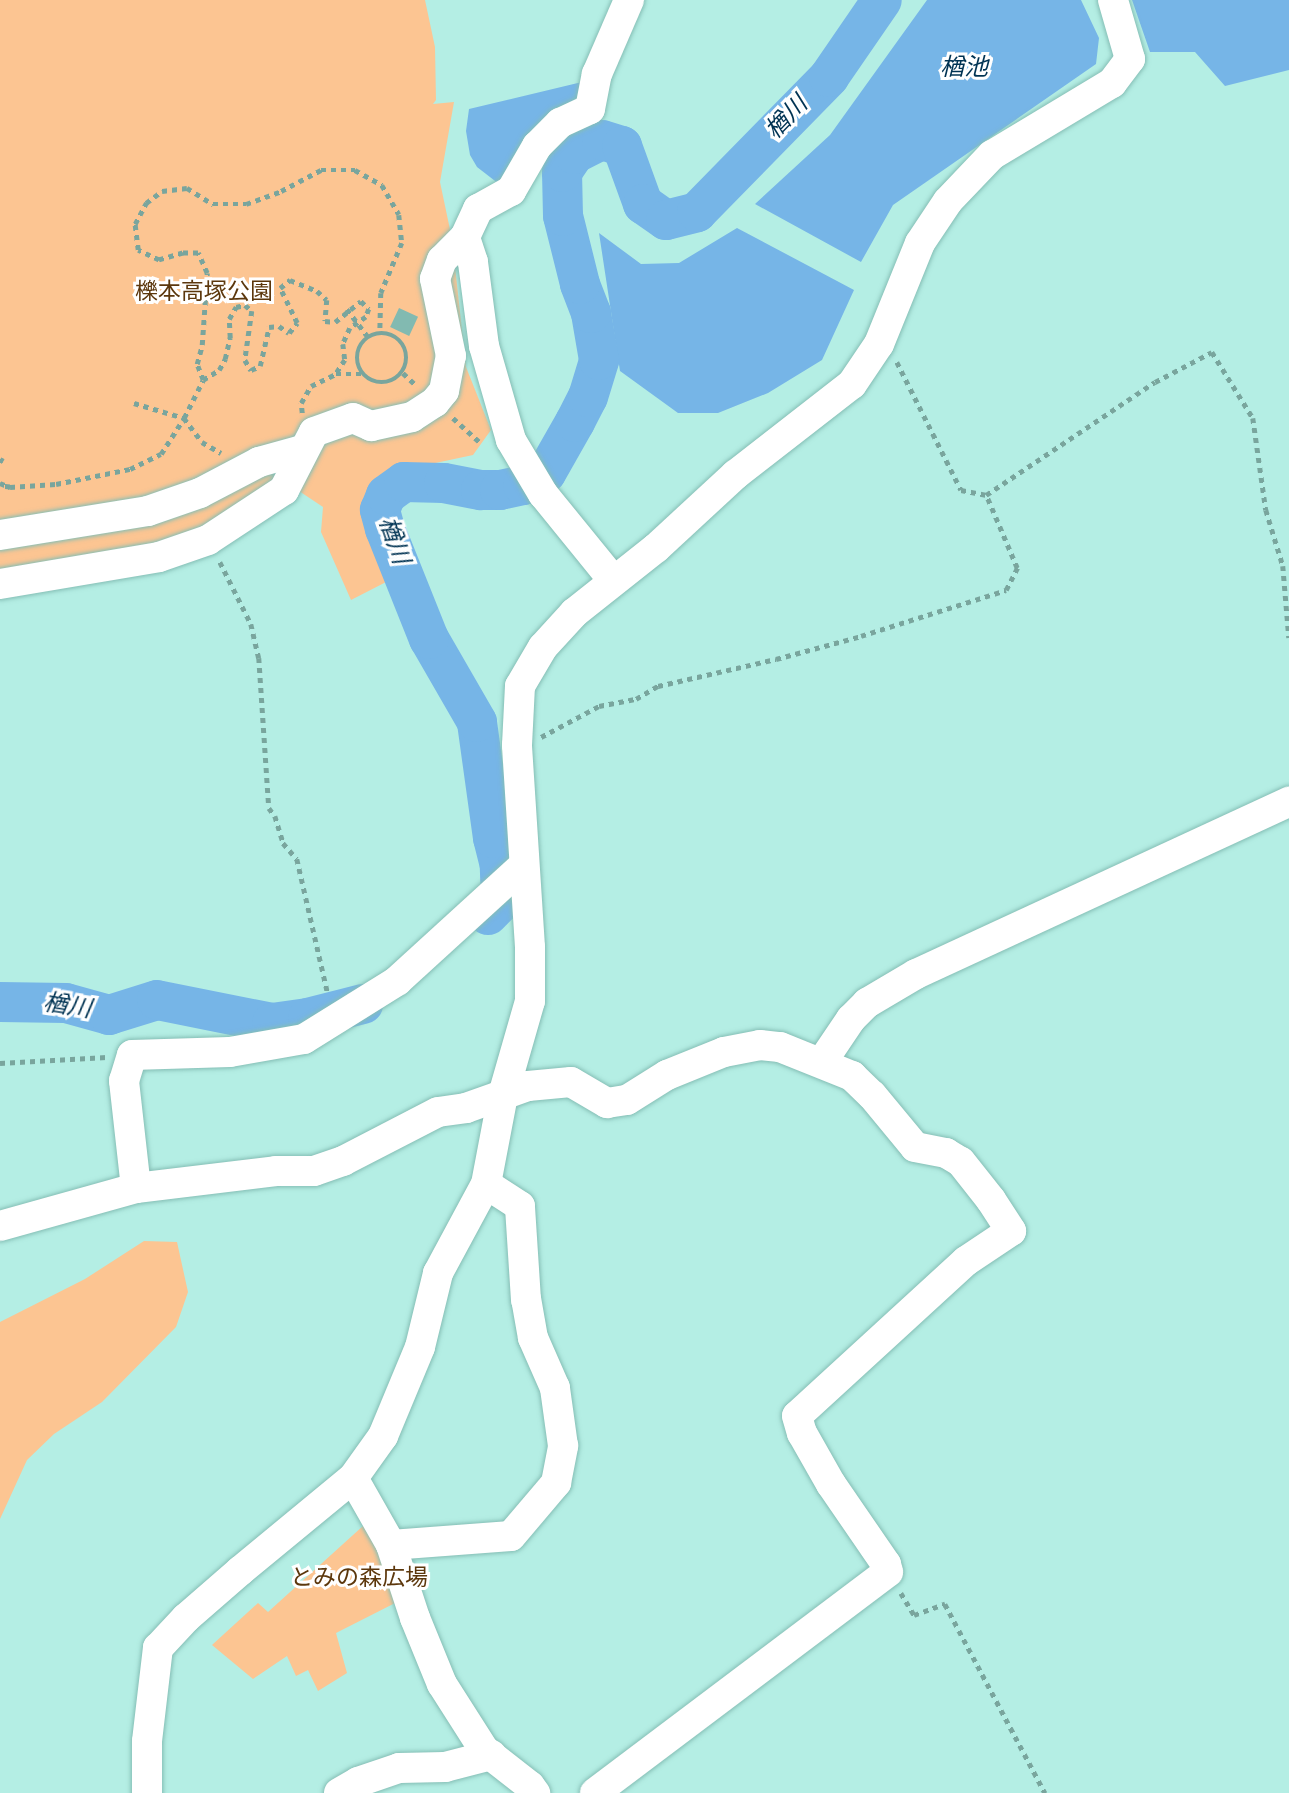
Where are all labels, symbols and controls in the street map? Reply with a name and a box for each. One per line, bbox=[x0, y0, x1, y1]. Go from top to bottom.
water label: 楢池 bbox=[940, 56, 988, 84]
water label: 楢川 bbox=[761, 92, 815, 146]
park label: 櫟本高塚公園 bbox=[135, 280, 273, 308]
water label: 楢川 bbox=[371, 514, 413, 568]
water label: 楢川 bbox=[41, 990, 93, 1026]
park label: とみの森広場 bbox=[290, 1566, 428, 1594]

